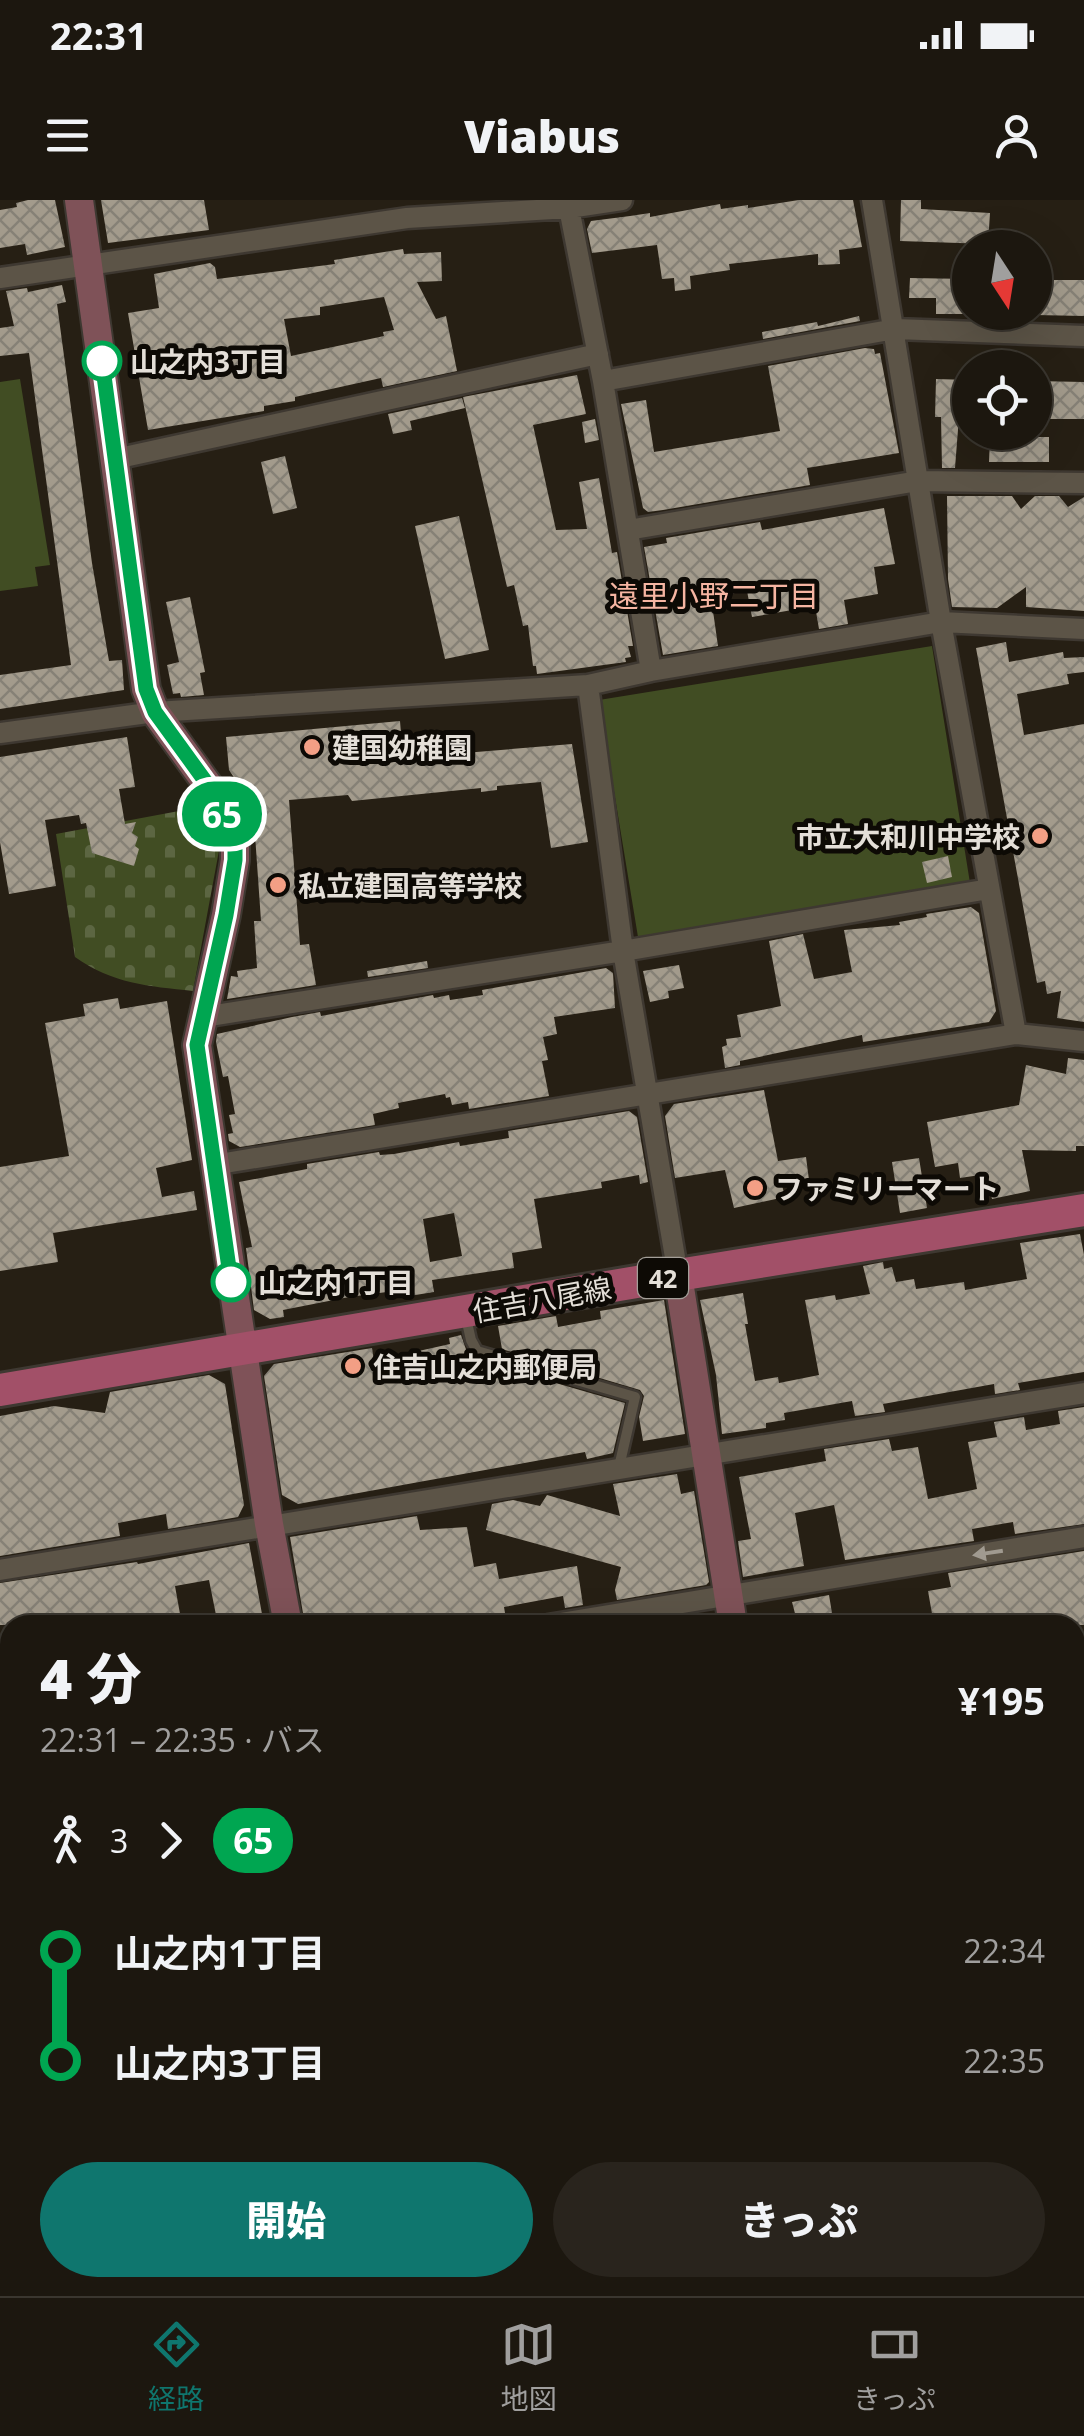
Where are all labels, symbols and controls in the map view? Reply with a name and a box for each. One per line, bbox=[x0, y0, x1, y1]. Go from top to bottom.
text: 22:31 bbox=[50, 9, 148, 61]
text: Viabus bbox=[464, 105, 620, 166]
icon: menu bbox=[40, 108, 95, 163]
icon: person bbox=[989, 108, 1044, 163]
north arrow bbox=[952, 230, 1052, 330]
map controls bbox=[952, 230, 1052, 450]
marker: 山之内3丁目 bbox=[83, 342, 121, 380]
place label: 山之内3丁目 bbox=[130, 342, 286, 380]
button: locate bbox=[952, 350, 1052, 450]
district label: 遠里小野二丁目 bbox=[609, 575, 819, 616]
place label: 建国幼稚園 bbox=[332, 728, 472, 766]
marker: 建国幼稚園 bbox=[301, 736, 323, 758]
line badge: 65 bbox=[177, 782, 267, 846]
text: 65 bbox=[202, 791, 242, 838]
place label: 市立大和川中学校 bbox=[796, 817, 1020, 855]
marker: 市立大和川中学校 bbox=[1029, 825, 1051, 847]
place label: 私立建国高等学校 bbox=[298, 866, 522, 904]
marker: 私立建国高等学校 bbox=[267, 874, 289, 896]
place label: ファミリーマート bbox=[775, 1169, 999, 1207]
marker: ファミリーマート bbox=[744, 1177, 766, 1199]
road number: 42 bbox=[638, 1258, 688, 1298]
marker: 山之内1丁目 bbox=[212, 1263, 250, 1301]
place label: 山之内1丁目 bbox=[258, 1263, 414, 1301]
street label: 住吉八尾線 bbox=[470, 1268, 614, 1330]
place label: 住吉山之内郵便局 bbox=[373, 1347, 597, 1385]
marker: 住吉山之内郵便局 bbox=[342, 1355, 364, 1377]
one-way arrow bbox=[972, 1546, 1003, 1561]
text: 4 分 bbox=[40, 1640, 142, 1715]
text: ¥195 bbox=[958, 1674, 1045, 1726]
text: 22:31 – 22:35 · バス bbox=[40, 1718, 325, 1761]
icon: walk bbox=[40, 1813, 95, 1868]
icon: forward bbox=[143, 1813, 198, 1868]
text: 65 bbox=[233, 1817, 273, 1864]
text: 3 bbox=[110, 1819, 128, 1862]
text: 山之内1丁目 bbox=[114, 1926, 326, 1978]
text: 22:34 bbox=[963, 1929, 1045, 1972]
text: 山之内3丁目 bbox=[114, 2036, 326, 2088]
text: 22:35 bbox=[963, 2039, 1045, 2082]
button: 開始 bbox=[40, 2162, 533, 2277]
button: きっぷ bbox=[553, 2162, 1045, 2277]
tab: 経路 bbox=[148, 2317, 204, 2417]
tab: 地図 bbox=[501, 2317, 557, 2417]
tab: きっぷ bbox=[853, 2317, 936, 2417]

